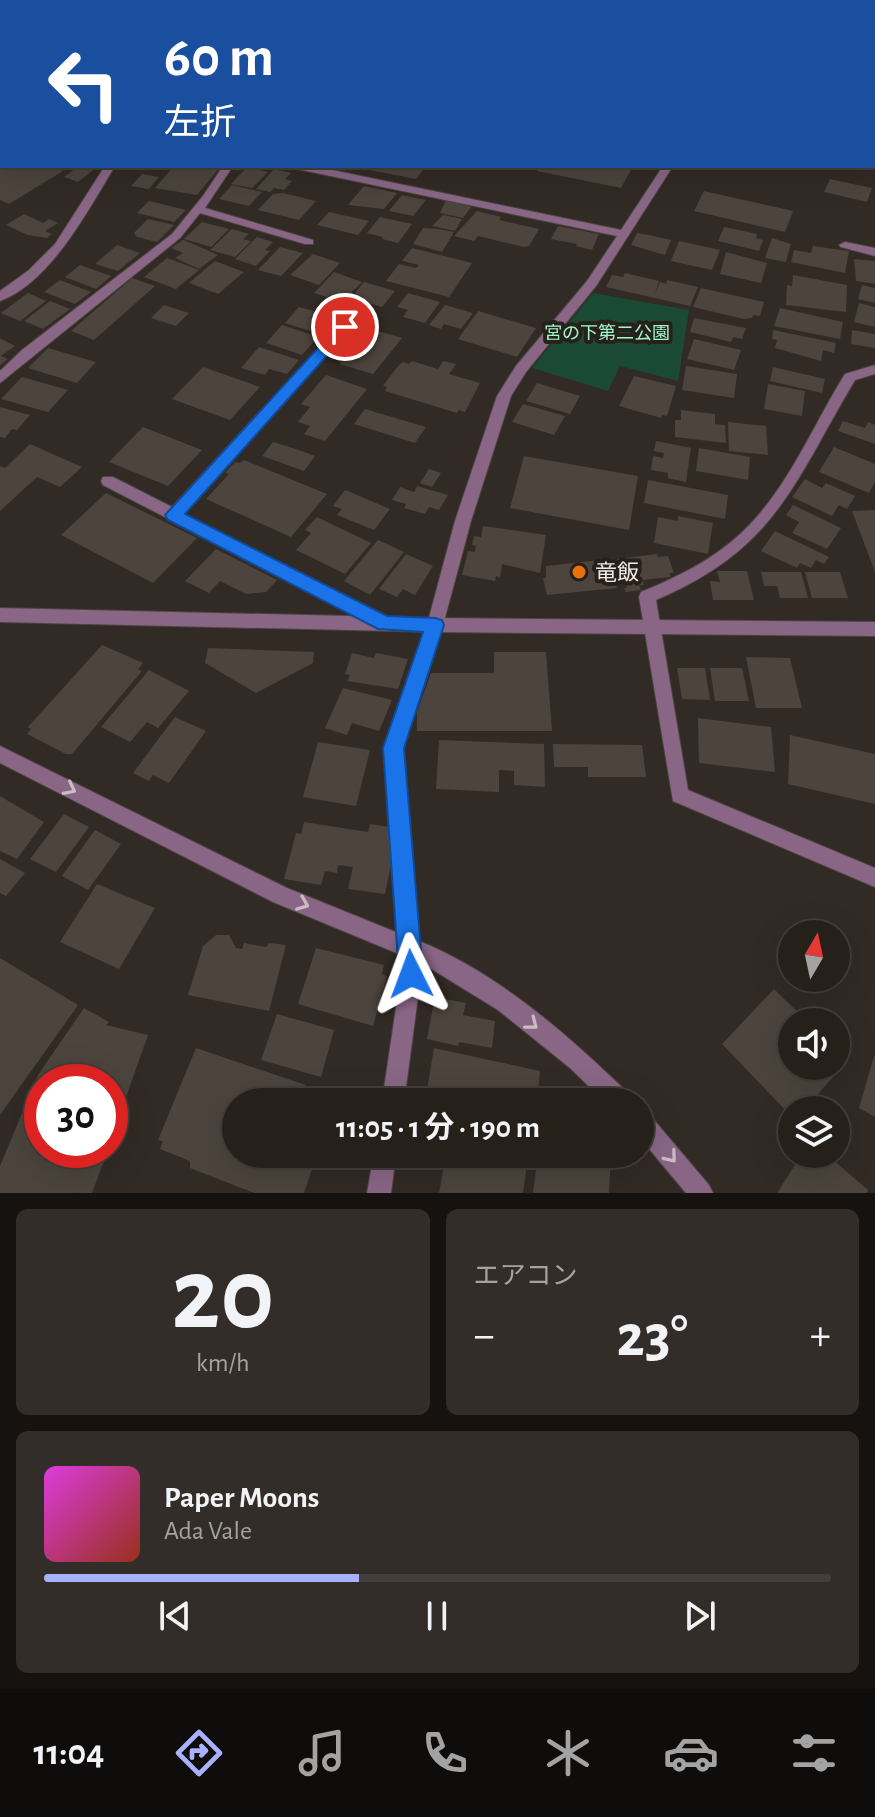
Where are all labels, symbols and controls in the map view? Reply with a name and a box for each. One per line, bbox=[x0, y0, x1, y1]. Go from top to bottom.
text: 60 m bbox=[164, 30, 274, 86]
icon: left bbox=[32, 32, 136, 136]
text: 左折 bbox=[164, 105, 236, 141]
pin bbox=[311, 293, 379, 361]
icon: arrive bbox=[323, 305, 367, 349]
park label: 宮の下第二公園 bbox=[544, 323, 670, 343]
place label: 竜飯 bbox=[595, 561, 639, 584]
marker: 竜飯 bbox=[570, 563, 588, 581]
one-way arrow bbox=[61, 779, 76, 795]
one-way arrow bbox=[295, 895, 309, 911]
north arrow bbox=[778, 920, 850, 992]
map controls bbox=[778, 920, 850, 1168]
position arrow bbox=[369, 932, 453, 1016]
button: sound bbox=[778, 1008, 850, 1080]
one-way arrow bbox=[523, 1014, 537, 1029]
speed limit sign: 30 bbox=[24, 1064, 128, 1168]
button: layers bbox=[778, 1096, 850, 1168]
text: 11:05 · 1 分 · 190 m bbox=[336, 1113, 540, 1143]
one-way arrow bbox=[661, 1148, 676, 1162]
text: 20 bbox=[171, 1244, 274, 1348]
text: エアコン bbox=[474, 1263, 578, 1289]
text: 23° bbox=[616, 1307, 688, 1367]
text: − bbox=[474, 1314, 495, 1358]
text: + bbox=[810, 1314, 831, 1358]
text: km/h bbox=[196, 1350, 250, 1376]
text: Paper Moons bbox=[164, 1483, 319, 1513]
text: Ada Vale bbox=[164, 1518, 252, 1544]
icon: previous bbox=[153, 1594, 197, 1638]
icon: pause bbox=[415, 1594, 459, 1638]
icon: next bbox=[678, 1594, 722, 1638]
icon: directions bbox=[171, 1725, 227, 1781]
icon: music bbox=[294, 1725, 350, 1781]
icon: phone bbox=[417, 1725, 473, 1781]
icon: climate bbox=[540, 1725, 596, 1781]
icon: car bbox=[663, 1725, 719, 1781]
icon: filters bbox=[786, 1725, 842, 1781]
text: 11:04 bbox=[33, 1735, 104, 1771]

